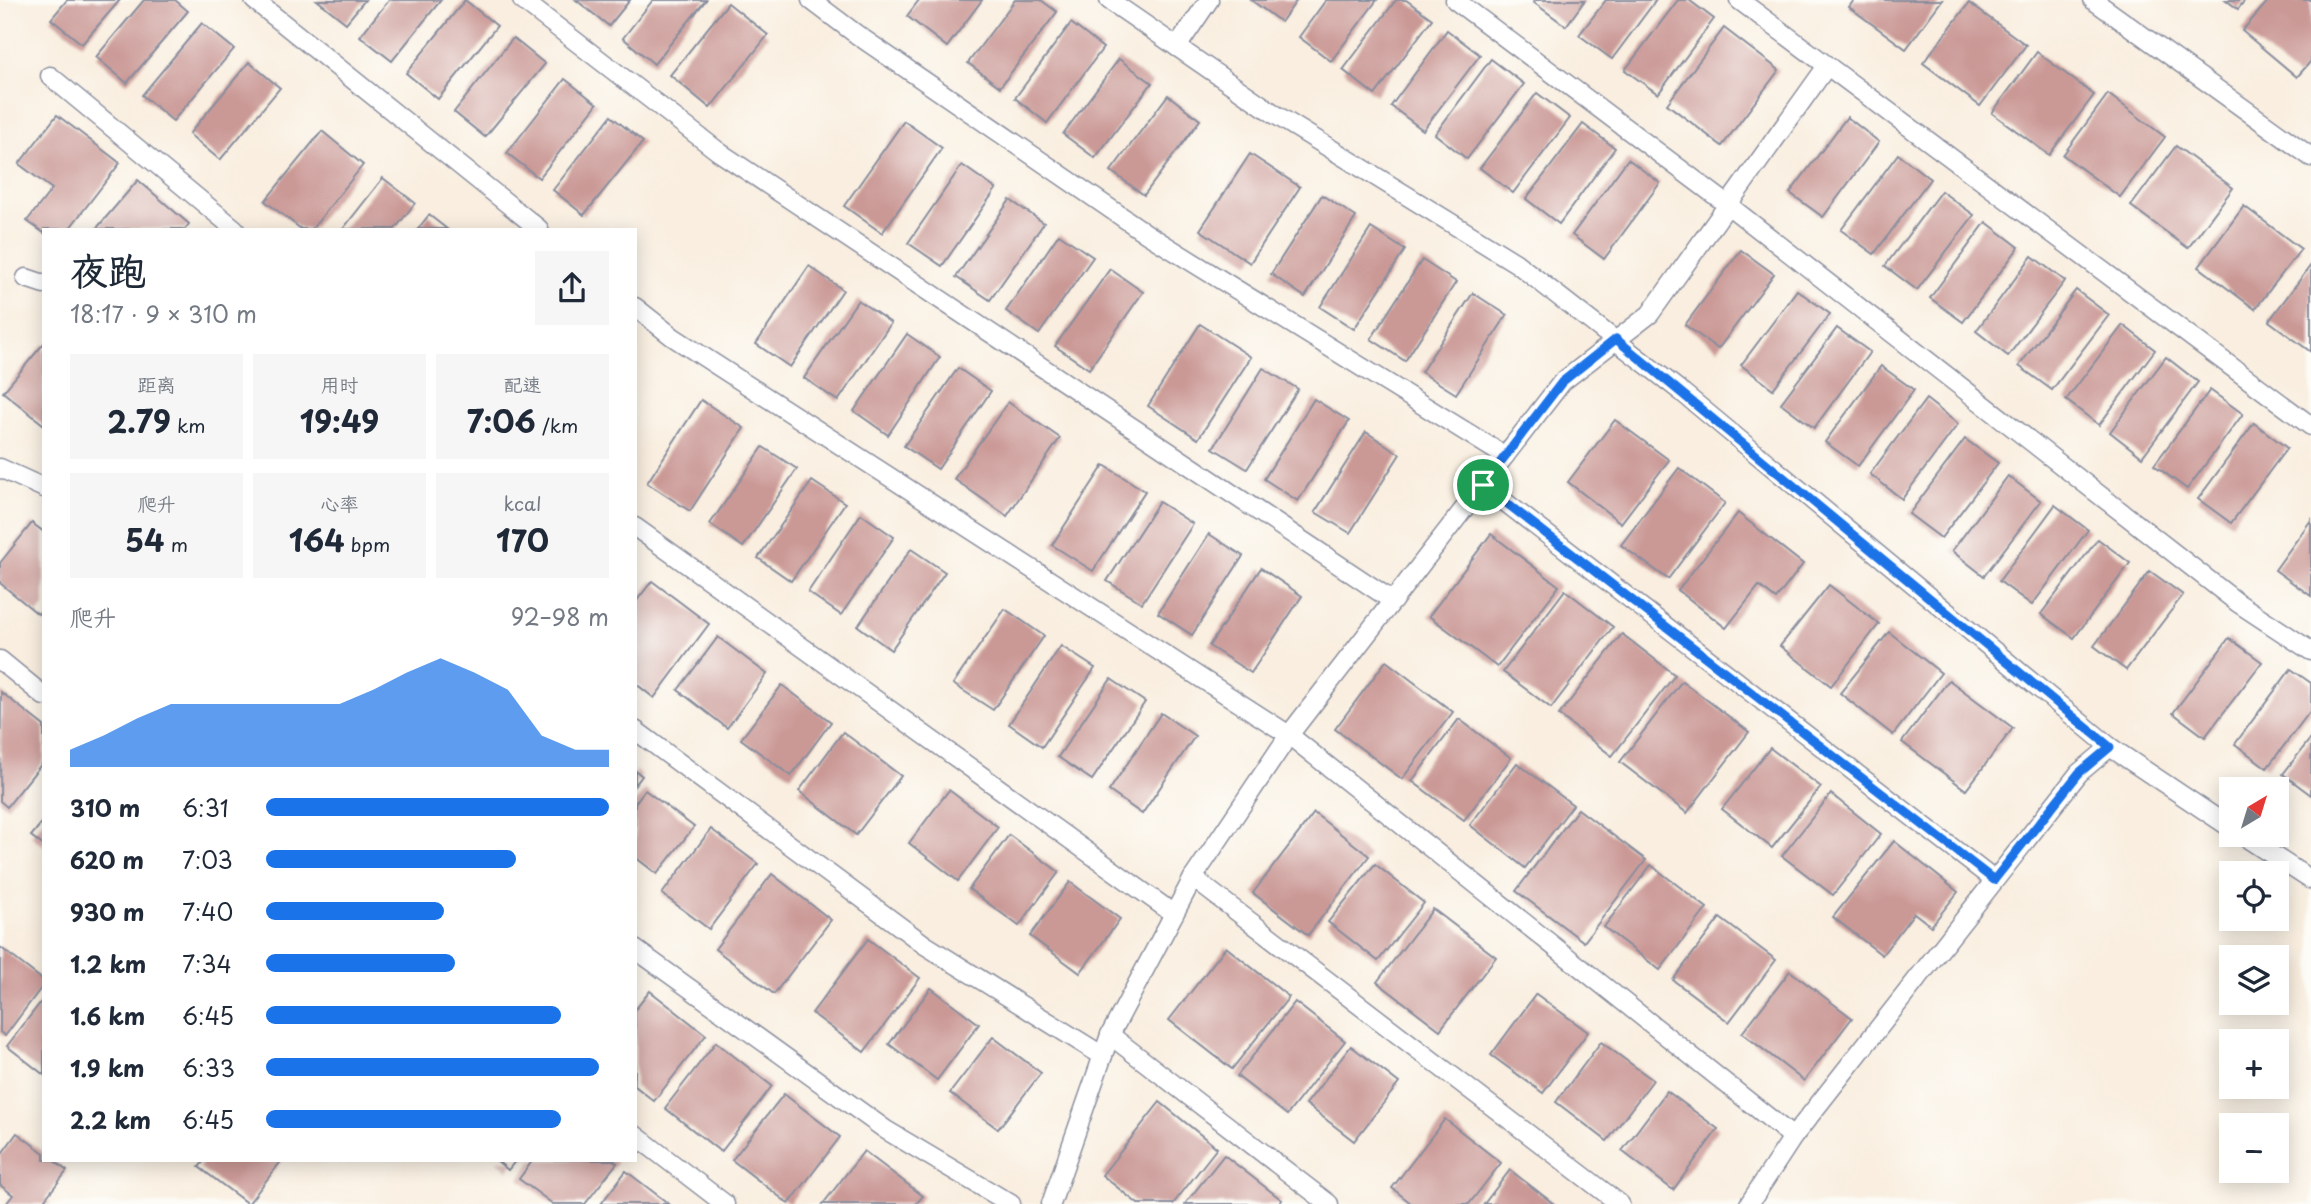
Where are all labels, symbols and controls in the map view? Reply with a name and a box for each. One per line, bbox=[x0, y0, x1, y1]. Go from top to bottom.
text: 夜跑 bbox=[70, 241, 146, 298]
button: share bbox=[535, 251, 609, 325]
text: 18:17 · 9 × 310 m bbox=[70, 296, 257, 331]
text: 距离 bbox=[137, 370, 176, 398]
text: 用时 bbox=[320, 370, 359, 398]
text: 配速 bbox=[503, 370, 542, 398]
text: 2.79 bbox=[107, 398, 171, 443]
text: 19:49 bbox=[300, 398, 379, 443]
text: 7:06 bbox=[467, 398, 536, 443]
text: km bbox=[171, 411, 206, 439]
text: /km bbox=[536, 411, 578, 439]
pin bbox=[1453, 455, 1513, 515]
icon: arrive bbox=[1464, 466, 1502, 504]
text: 爬升 bbox=[137, 489, 176, 517]
text: 心率 bbox=[320, 489, 359, 517]
text: kcal bbox=[504, 489, 541, 517]
text: 54 bbox=[125, 517, 165, 562]
text: 164 bbox=[289, 517, 345, 562]
text: 170 bbox=[496, 517, 549, 562]
text: m bbox=[165, 530, 188, 558]
text: bpm bbox=[345, 530, 390, 558]
text: 爬升 bbox=[70, 599, 116, 634]
text: 92–98 m bbox=[511, 599, 609, 634]
north arrow bbox=[2219, 777, 2289, 847]
map controls bbox=[2219, 777, 2289, 1183]
text: 310 m bbox=[70, 790, 140, 825]
text: 6:31 bbox=[182, 790, 229, 825]
text: 620 m bbox=[70, 842, 144, 877]
text: 7:03 bbox=[182, 842, 233, 877]
button: locate bbox=[2219, 861, 2289, 931]
text: 930 m bbox=[70, 894, 145, 929]
text: 7:40 bbox=[182, 894, 233, 929]
button: layers bbox=[2219, 945, 2289, 1015]
text: 1.2 km bbox=[70, 946, 146, 981]
text: 7:34 bbox=[182, 946, 232, 981]
text: 1.6 km bbox=[70, 998, 145, 1033]
text: 6:45 bbox=[182, 998, 234, 1033]
button: + bbox=[2219, 1029, 2289, 1099]
text: 1.9 km bbox=[70, 1050, 144, 1085]
text: 6:33 bbox=[182, 1050, 235, 1085]
text: 2.2 km bbox=[70, 1102, 151, 1137]
text: 6:45 bbox=[182, 1102, 234, 1137]
button: − bbox=[2219, 1113, 2289, 1183]

